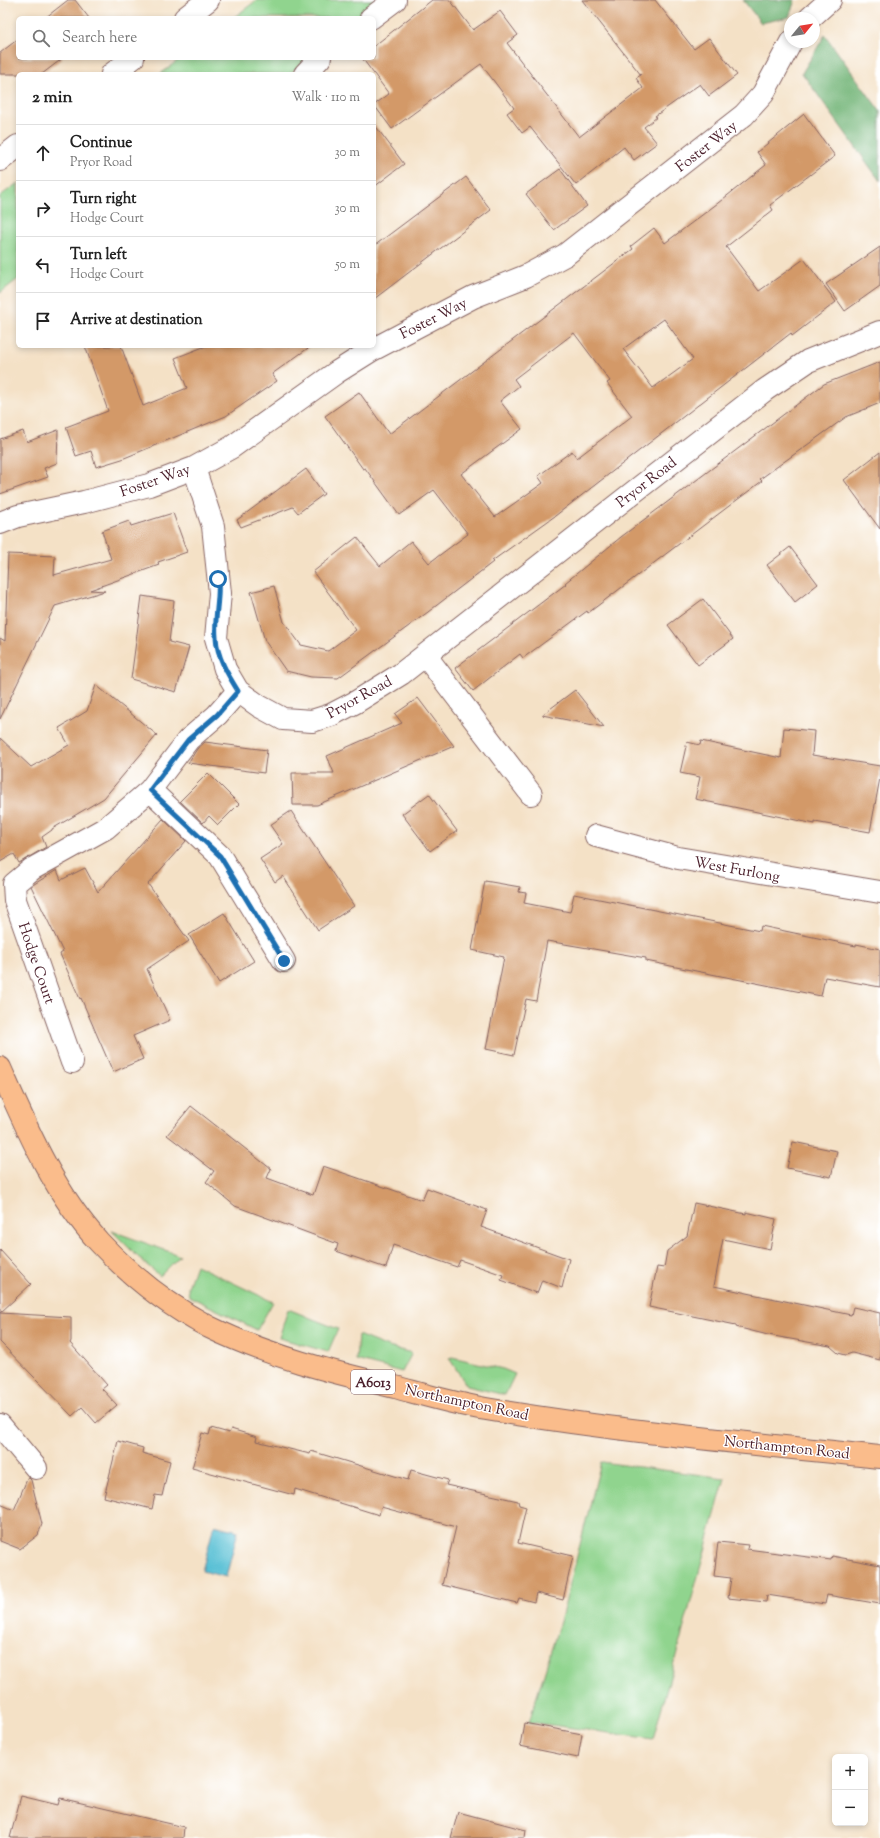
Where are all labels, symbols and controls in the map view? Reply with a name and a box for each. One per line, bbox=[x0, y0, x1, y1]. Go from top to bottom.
north arrow bbox=[784, 12, 820, 48]
search box bbox=[16, 16, 376, 60]
icon: search bbox=[30, 27, 52, 49]
text: Search here bbox=[62, 28, 137, 49]
text: 2 min bbox=[32, 86, 73, 110]
text: Walk · 110 m bbox=[292, 89, 360, 107]
street label: Foster Way bbox=[672, 116, 743, 178]
text: Continue bbox=[70, 133, 132, 154]
icon: ahead bbox=[32, 142, 54, 164]
text: 30 m bbox=[334, 144, 360, 162]
text: Pryor Road bbox=[70, 154, 132, 172]
text: Turn right bbox=[70, 189, 136, 210]
icon: right bbox=[32, 198, 54, 220]
text: 30 m bbox=[334, 200, 360, 218]
text: Hodge Court bbox=[70, 210, 144, 228]
text: Turn left bbox=[70, 245, 127, 266]
icon: left bbox=[32, 254, 54, 276]
text: 50 m bbox=[335, 256, 360, 274]
text: Hodge Court bbox=[70, 266, 144, 284]
street label: Foster Way bbox=[396, 293, 471, 345]
icon: arrive bbox=[32, 310, 54, 332]
text: Arrive at destination bbox=[70, 310, 203, 331]
street label: Pryor Road bbox=[612, 452, 682, 514]
street label: Foster Way bbox=[118, 459, 194, 503]
route start bbox=[209, 570, 227, 588]
street label: Pryor Road bbox=[323, 671, 397, 725]
street label: West Furlong bbox=[692, 853, 781, 888]
street label: Hodge Court bbox=[12, 920, 59, 1007]
route end bbox=[275, 952, 293, 970]
road number: A6013 bbox=[351, 1370, 395, 1394]
street label: Northampton Road bbox=[403, 1380, 531, 1427]
street label: Northampton Road bbox=[723, 1431, 851, 1466]
map controls bbox=[832, 1754, 868, 1826]
button: + bbox=[832, 1754, 868, 1790]
button: − bbox=[832, 1790, 868, 1826]

